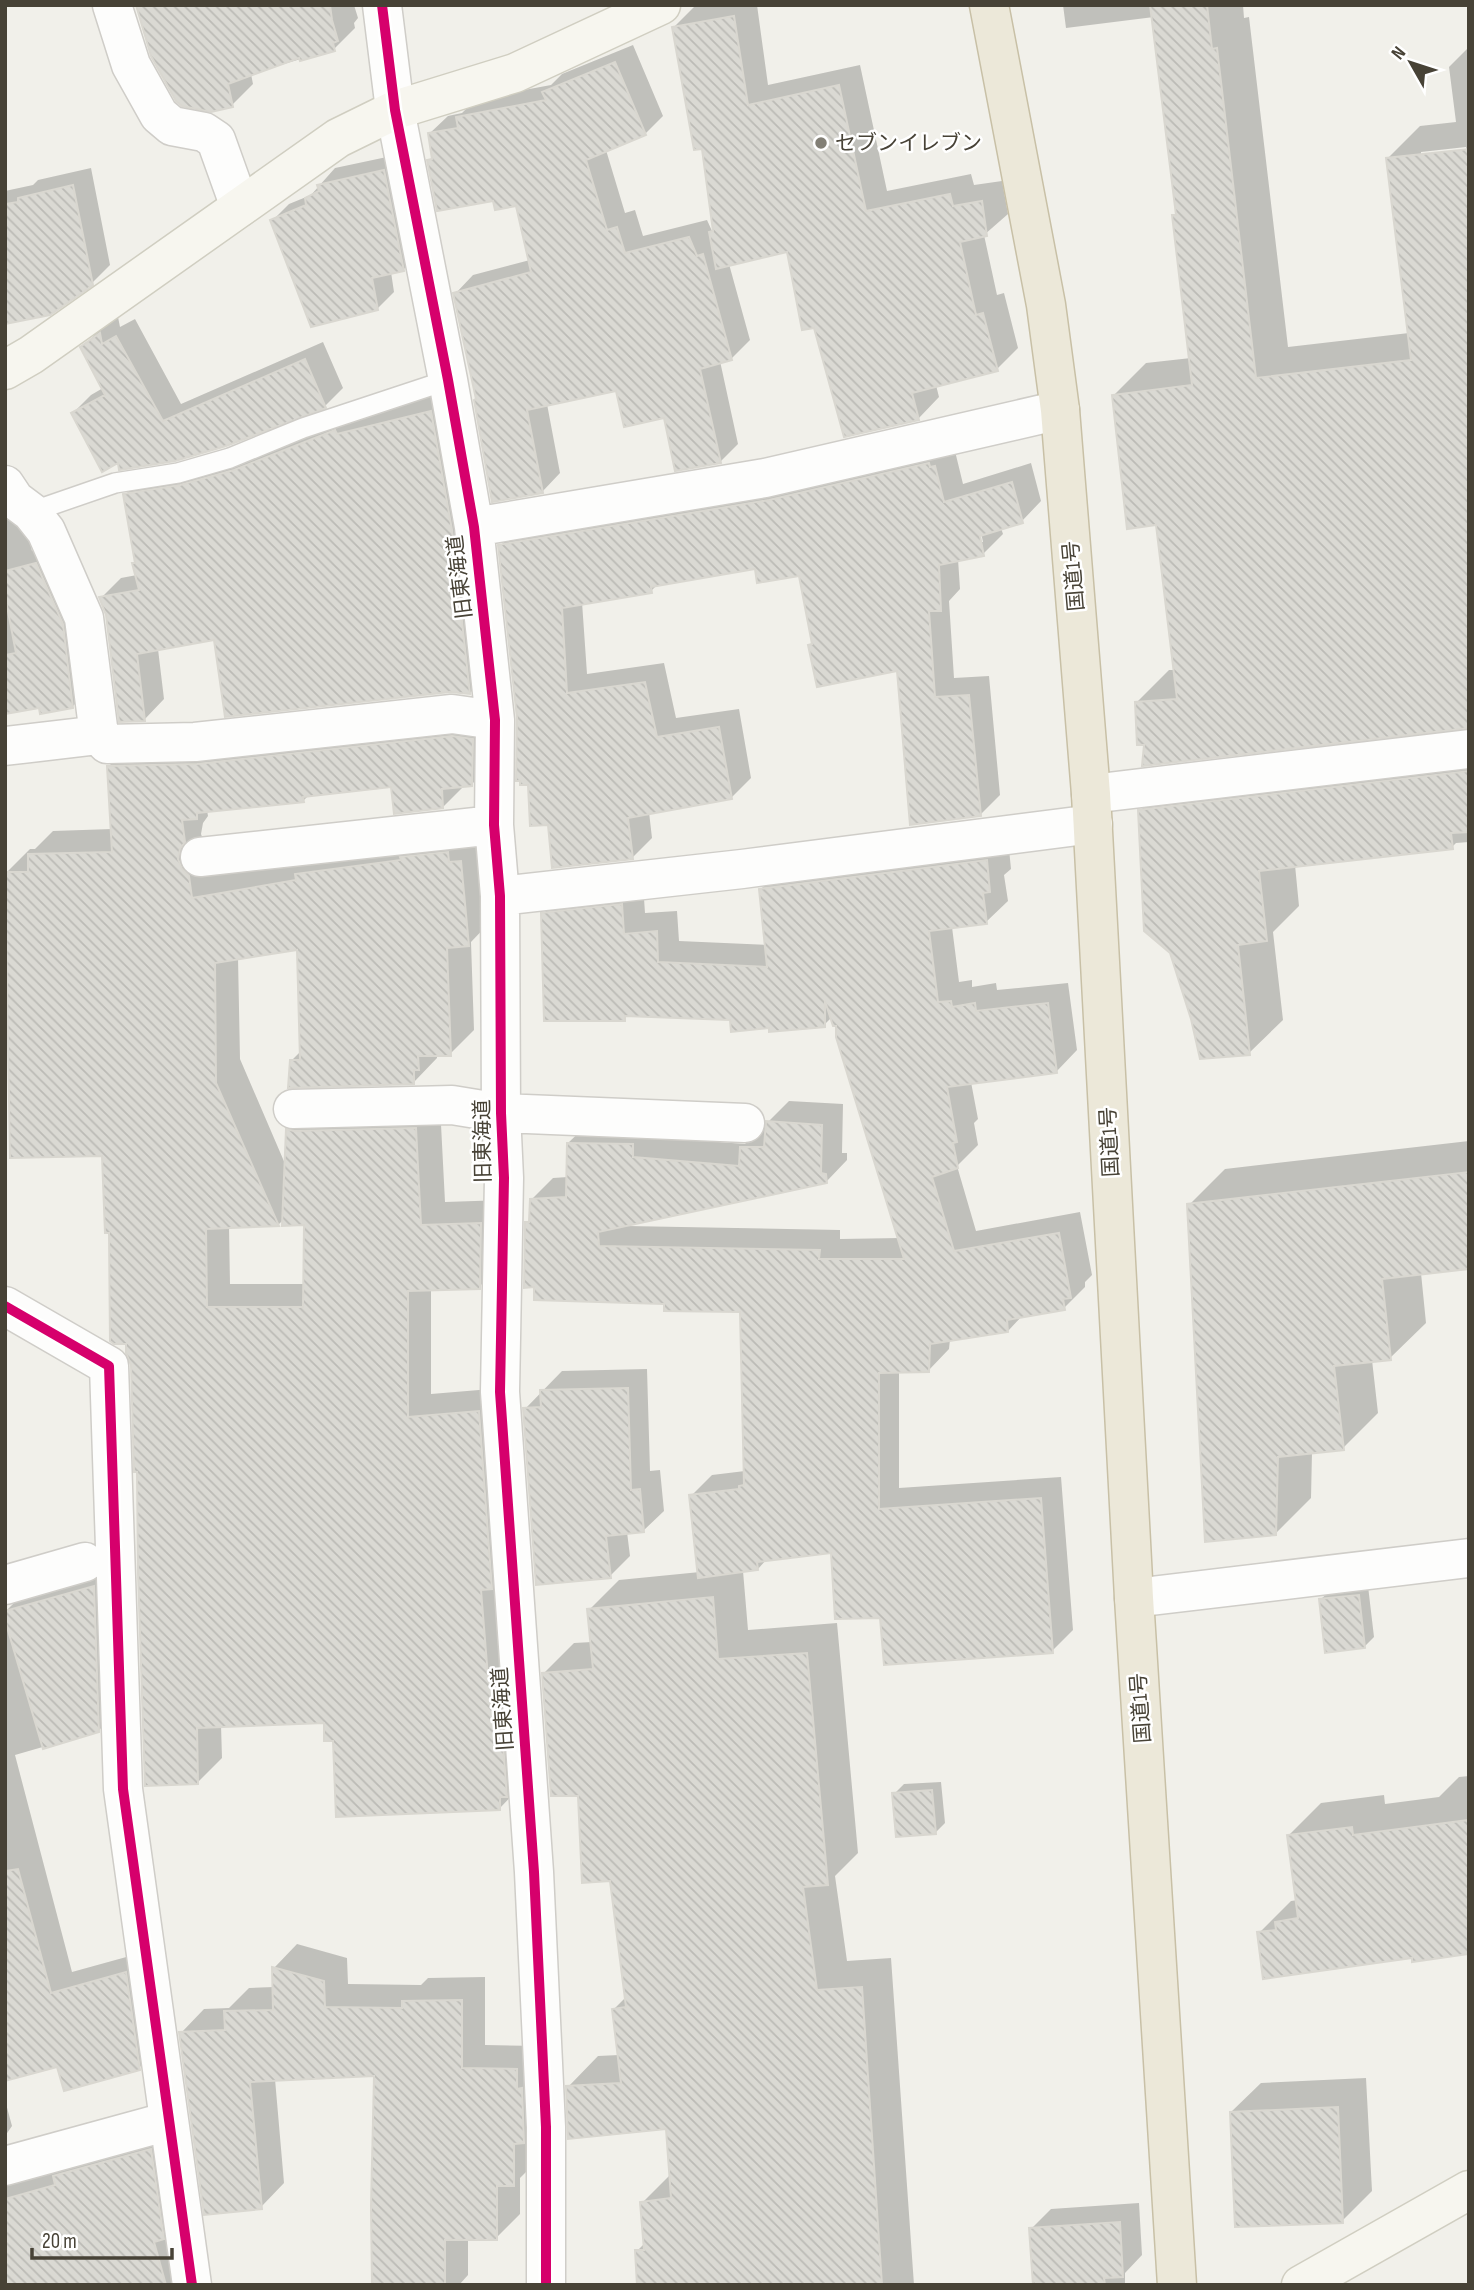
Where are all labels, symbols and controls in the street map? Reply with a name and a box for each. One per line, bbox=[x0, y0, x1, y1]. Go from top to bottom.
north arrow bbox=[1376, 28, 1446, 98]
text: N bbox=[1387, 42, 1411, 64]
place label: セブンイレブン bbox=[835, 131, 982, 156]
marker: セブンイレブン bbox=[813, 135, 829, 151]
street label: 旧東海道 bbox=[442, 534, 478, 620]
street label: 国道1号 bbox=[1058, 540, 1090, 612]
street label: 旧東海道 bbox=[470, 1099, 496, 1183]
street label: 国道1号 bbox=[1096, 1106, 1124, 1178]
street label: 旧東海道 bbox=[488, 1666, 518, 1752]
street label: 国道1号 bbox=[1126, 1672, 1156, 1744]
scale bar bbox=[32, 2216, 172, 2260]
text: 20 m bbox=[42, 2229, 77, 2254]

